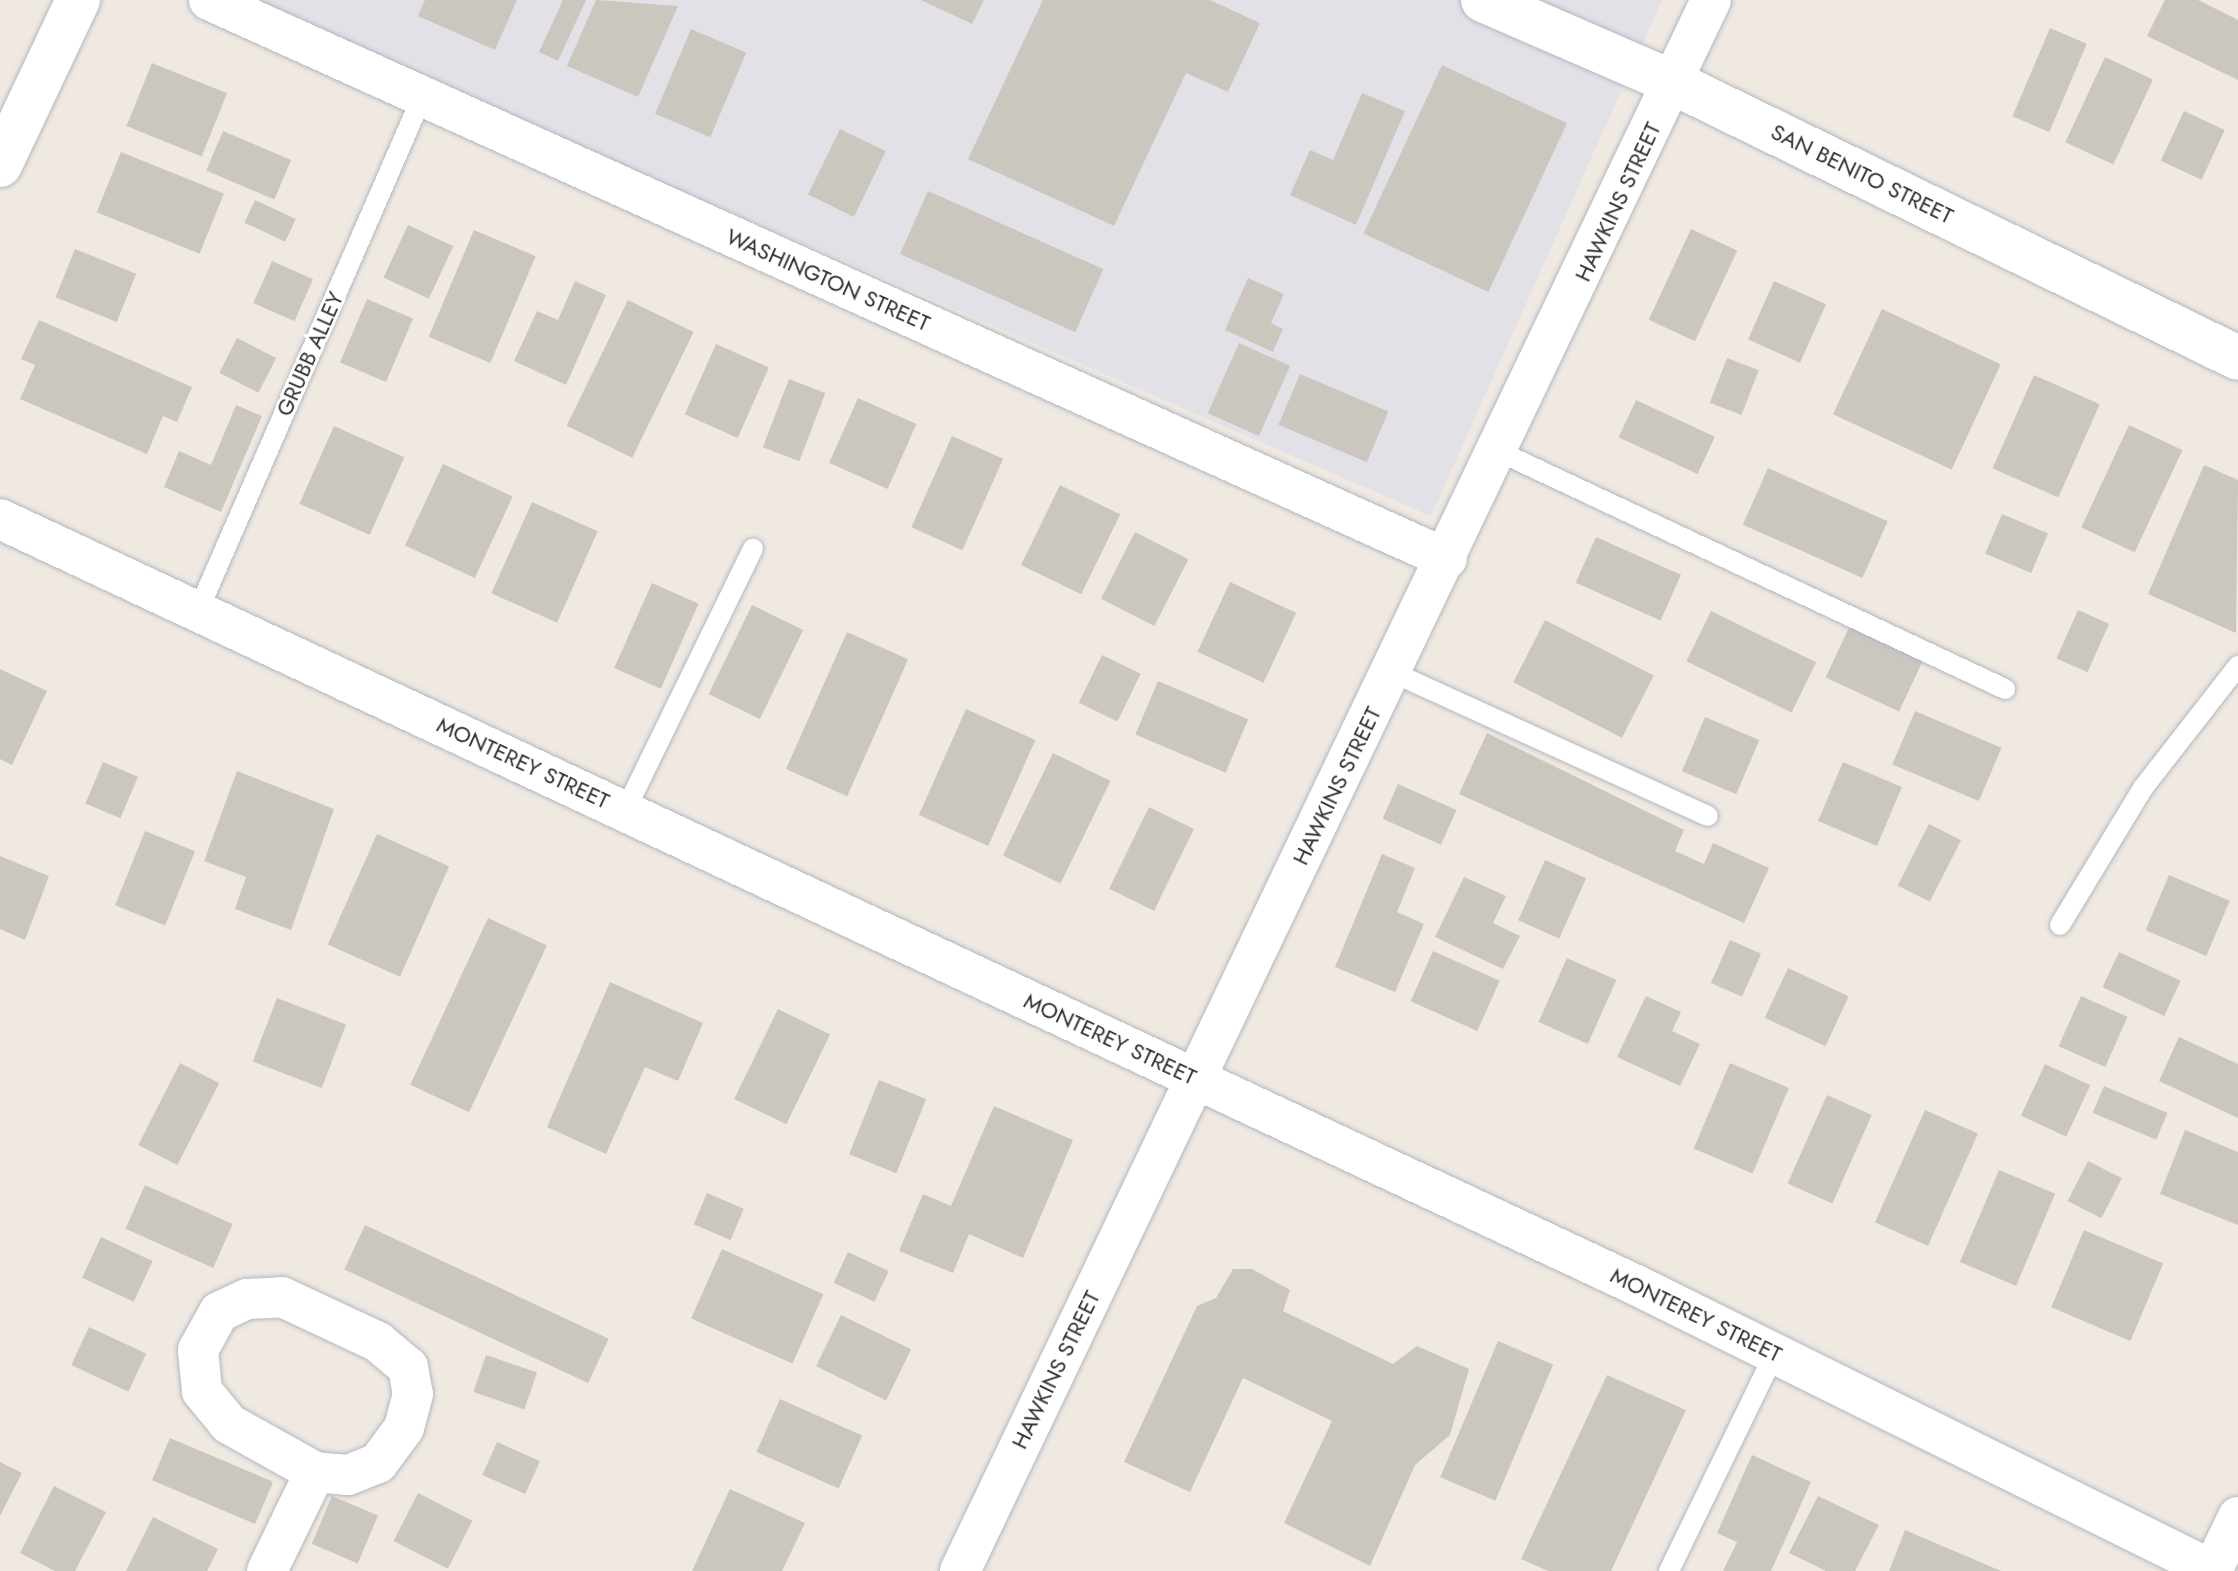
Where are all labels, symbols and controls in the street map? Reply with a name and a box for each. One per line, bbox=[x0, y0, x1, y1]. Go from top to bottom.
street label: HAWKINS STREET bbox=[1570, 118, 1666, 286]
street label: SAN BENITO STREET bbox=[1767, 118, 1957, 230]
street label: WASHINGTON STREET bbox=[722, 223, 934, 337]
street label: GRUBB ALLEY bbox=[271, 288, 349, 420]
street label: HAWKINS STREET bbox=[1287, 703, 1387, 869]
street label: MONTEREY STREET bbox=[433, 712, 613, 814]
street label: MONTEREY STREET bbox=[1020, 988, 1200, 1090]
street label: MONTEREY STREET bbox=[1606, 1262, 1786, 1368]
street label: HAWKINS STREET bbox=[1006, 1287, 1106, 1453]

